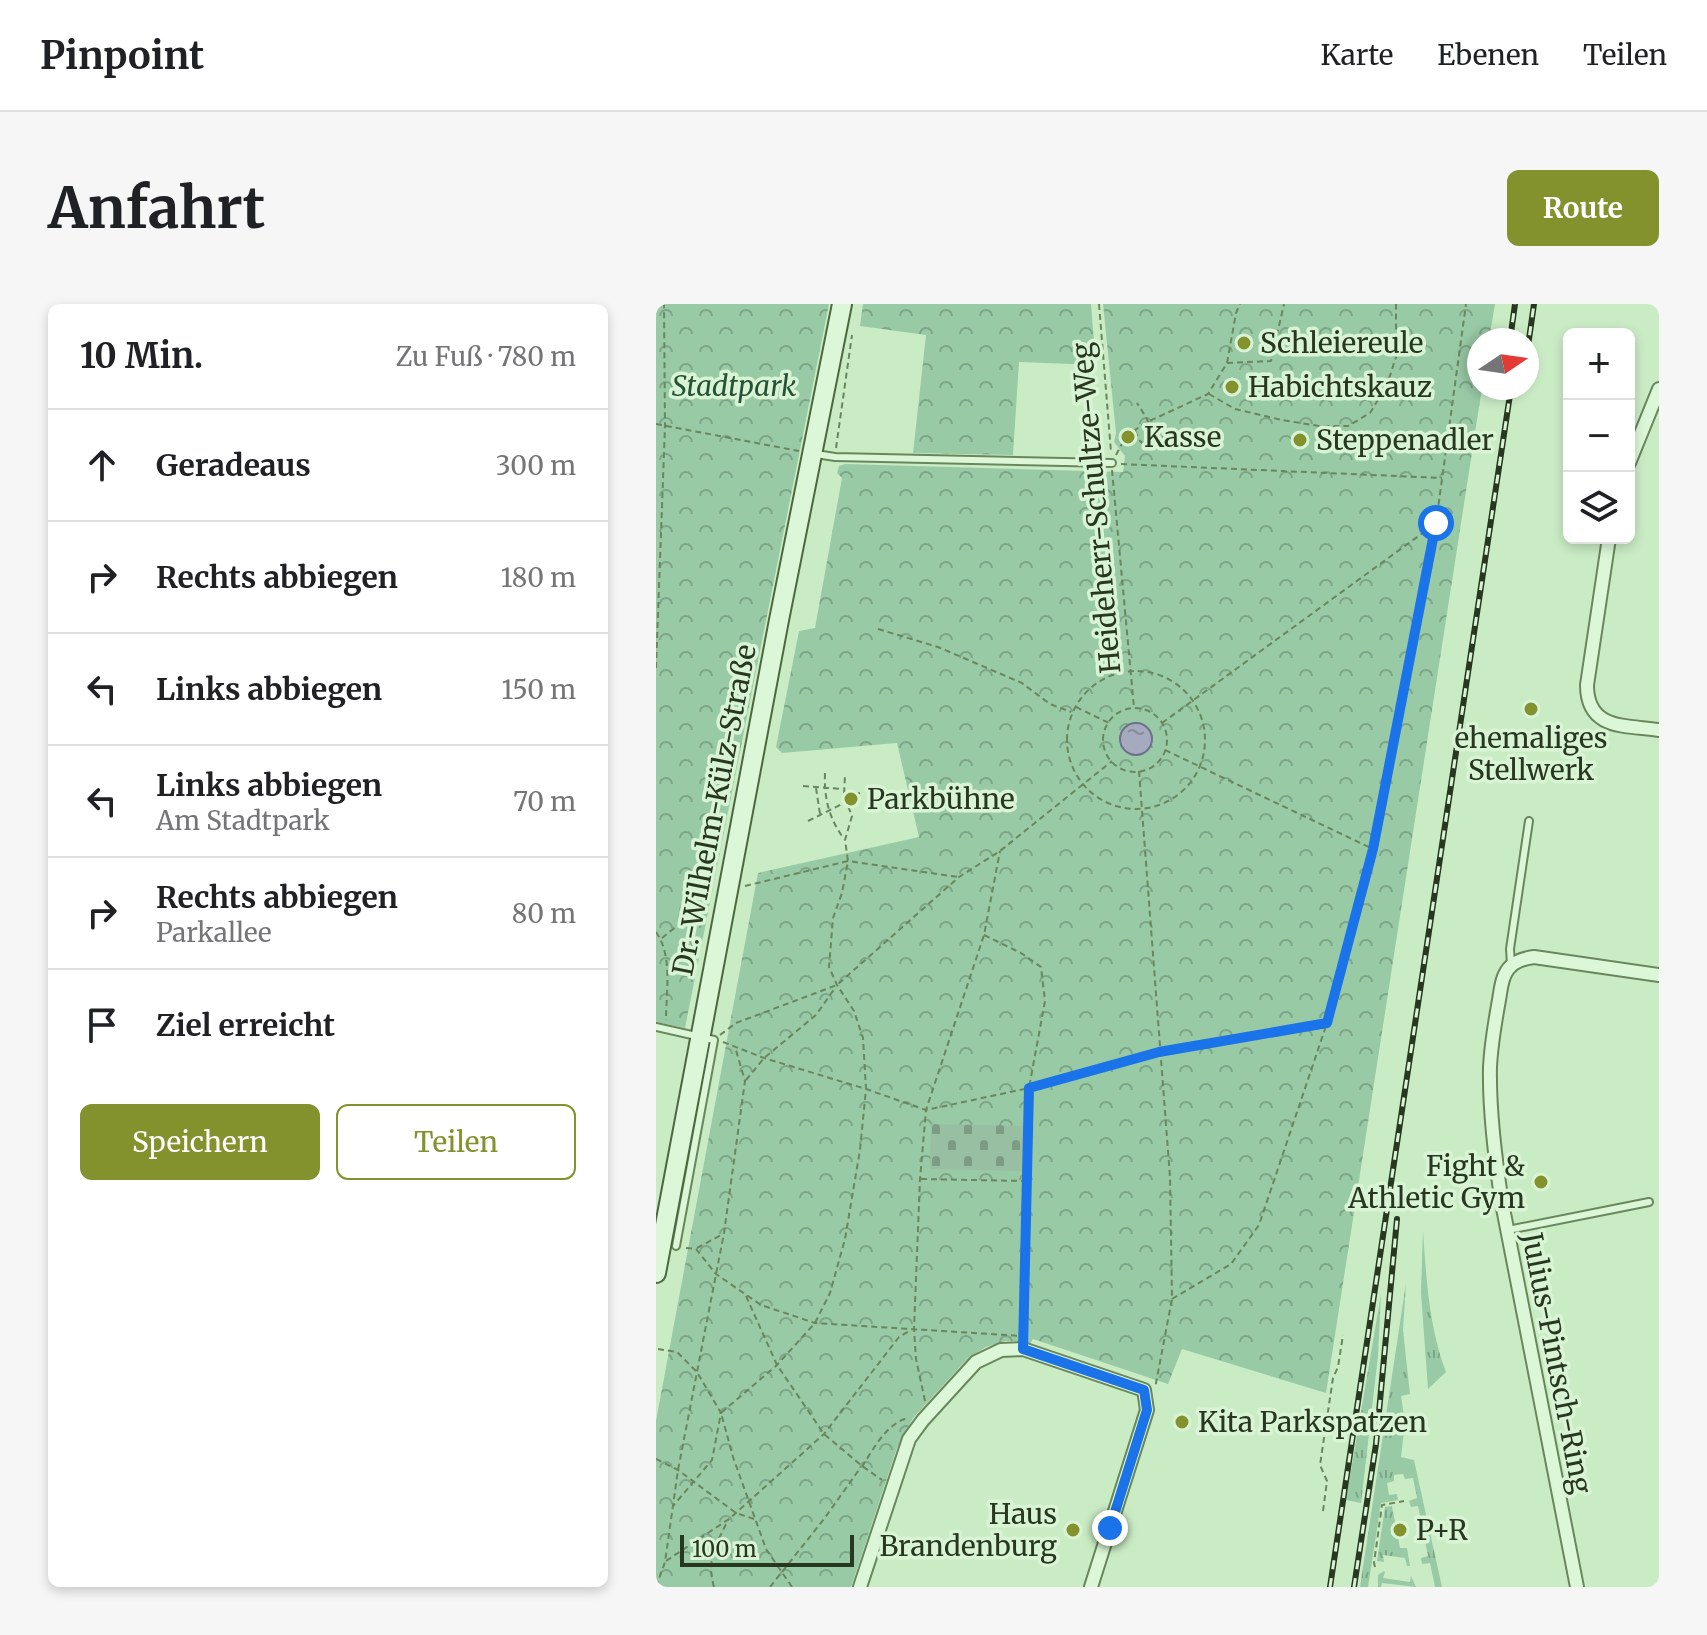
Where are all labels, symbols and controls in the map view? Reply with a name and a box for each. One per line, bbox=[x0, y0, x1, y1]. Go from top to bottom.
text: Pinpoint bbox=[40, 32, 204, 79]
text: Karte bbox=[1321, 37, 1393, 73]
text: Ebenen bbox=[1437, 37, 1539, 73]
text: Teilen bbox=[1583, 37, 1667, 73]
button: Route bbox=[1507, 170, 1659, 246]
text: Anfahrt bbox=[48, 173, 265, 243]
place label: Schleiereule bbox=[1260, 325, 1423, 361]
north arrow bbox=[1467, 328, 1539, 400]
map controls bbox=[1563, 328, 1635, 544]
button: + bbox=[1563, 328, 1635, 400]
marker: Schleiereule bbox=[1235, 334, 1253, 352]
text: 10 Min. bbox=[80, 335, 203, 377]
text: Zu Fuß · 780 m bbox=[396, 340, 576, 373]
street label: Heideherr-Schultze-Weg bbox=[1064, 341, 1128, 675]
park label: Stadtpark bbox=[672, 368, 796, 404]
place label: Habichtskauz bbox=[1248, 369, 1432, 405]
marker: Habichtskauz bbox=[1223, 378, 1241, 396]
button: − bbox=[1563, 400, 1635, 472]
place label: Kasse bbox=[1144, 419, 1221, 455]
place label: Steppenadler bbox=[1316, 422, 1494, 458]
marker: Kasse bbox=[1119, 428, 1137, 446]
marker: Steppenadler bbox=[1291, 431, 1309, 449]
icon: ahead bbox=[80, 443, 124, 487]
text: Geradeaus bbox=[156, 446, 311, 484]
text: 300 m bbox=[496, 449, 576, 482]
button: layers bbox=[1563, 472, 1635, 544]
route start bbox=[1418, 505, 1454, 541]
icon: right bbox=[80, 555, 124, 599]
text: Rechts abbiegen bbox=[156, 558, 398, 596]
text: 180 m bbox=[501, 561, 576, 594]
street label: Dr.-Wilhelm-Külz-Straße bbox=[664, 641, 764, 979]
icon: left bbox=[80, 667, 124, 711]
text: Links abbiegen bbox=[156, 670, 382, 708]
text: 150 m bbox=[502, 673, 576, 706]
marker: ehemaliges Stellwerk bbox=[1522, 700, 1540, 718]
place label: ehemaliges Stellwerk bbox=[1454, 720, 1608, 788]
text: Links abbiegen bbox=[156, 766, 382, 804]
icon: left bbox=[80, 779, 124, 823]
place label: Parkbühne bbox=[867, 781, 1015, 817]
text: 70 m bbox=[513, 785, 576, 818]
marker: Parkbühne bbox=[842, 790, 860, 808]
text: Am Stadtpark bbox=[156, 804, 330, 837]
text: Rechts abbiegen bbox=[156, 878, 398, 916]
icon: right bbox=[80, 891, 124, 935]
text: 80 m bbox=[512, 897, 576, 930]
text: Parkallee bbox=[156, 916, 272, 949]
icon: arrive bbox=[80, 1003, 124, 1047]
text: Ziel erreicht bbox=[156, 1006, 335, 1044]
button: Speichern bbox=[80, 1104, 320, 1180]
button: Teilen bbox=[336, 1104, 576, 1180]
place label: Fight & Athletic Gym bbox=[1347, 1148, 1525, 1216]
marker: Fight & Athletic Gym bbox=[1532, 1173, 1550, 1191]
street label: Julius-Pintsch-Ring bbox=[1514, 1228, 1600, 1497]
place label: Kita Parkspatzen bbox=[1198, 1404, 1427, 1440]
marker: Kita Parkspatzen bbox=[1173, 1413, 1191, 1431]
place label: Haus Brandenburg bbox=[879, 1496, 1057, 1564]
route end bbox=[1092, 1510, 1128, 1546]
place label: P+R bbox=[1416, 1512, 1468, 1548]
marker: Haus Brandenburg bbox=[1064, 1521, 1082, 1539]
marker: P+R bbox=[1391, 1521, 1409, 1539]
scale bar bbox=[680, 1531, 854, 1567]
text: 100 m bbox=[692, 1535, 757, 1563]

